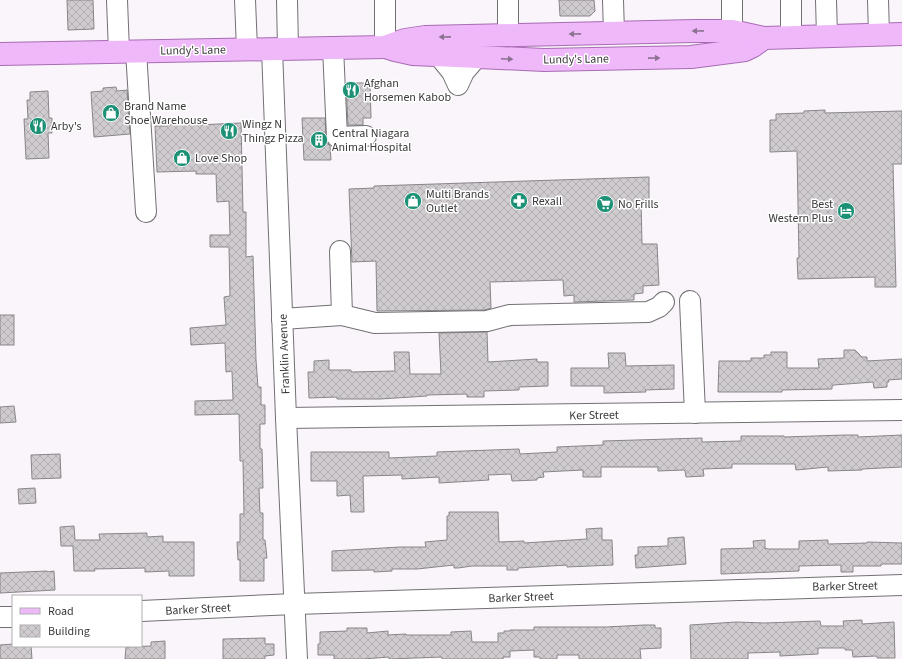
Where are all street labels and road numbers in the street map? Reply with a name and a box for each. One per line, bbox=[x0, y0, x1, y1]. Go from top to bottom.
street label: Lundy's Lane bbox=[160, 41, 226, 60]
street label: Lundy's Lane bbox=[543, 50, 609, 69]
street label: Franklin Avenue bbox=[275, 314, 294, 394]
street label: Ker Street bbox=[569, 407, 619, 424]
street label: Barker Street bbox=[812, 577, 878, 596]
street label: Barker Street bbox=[488, 588, 554, 607]
street label: Barker Street bbox=[165, 599, 231, 620]

